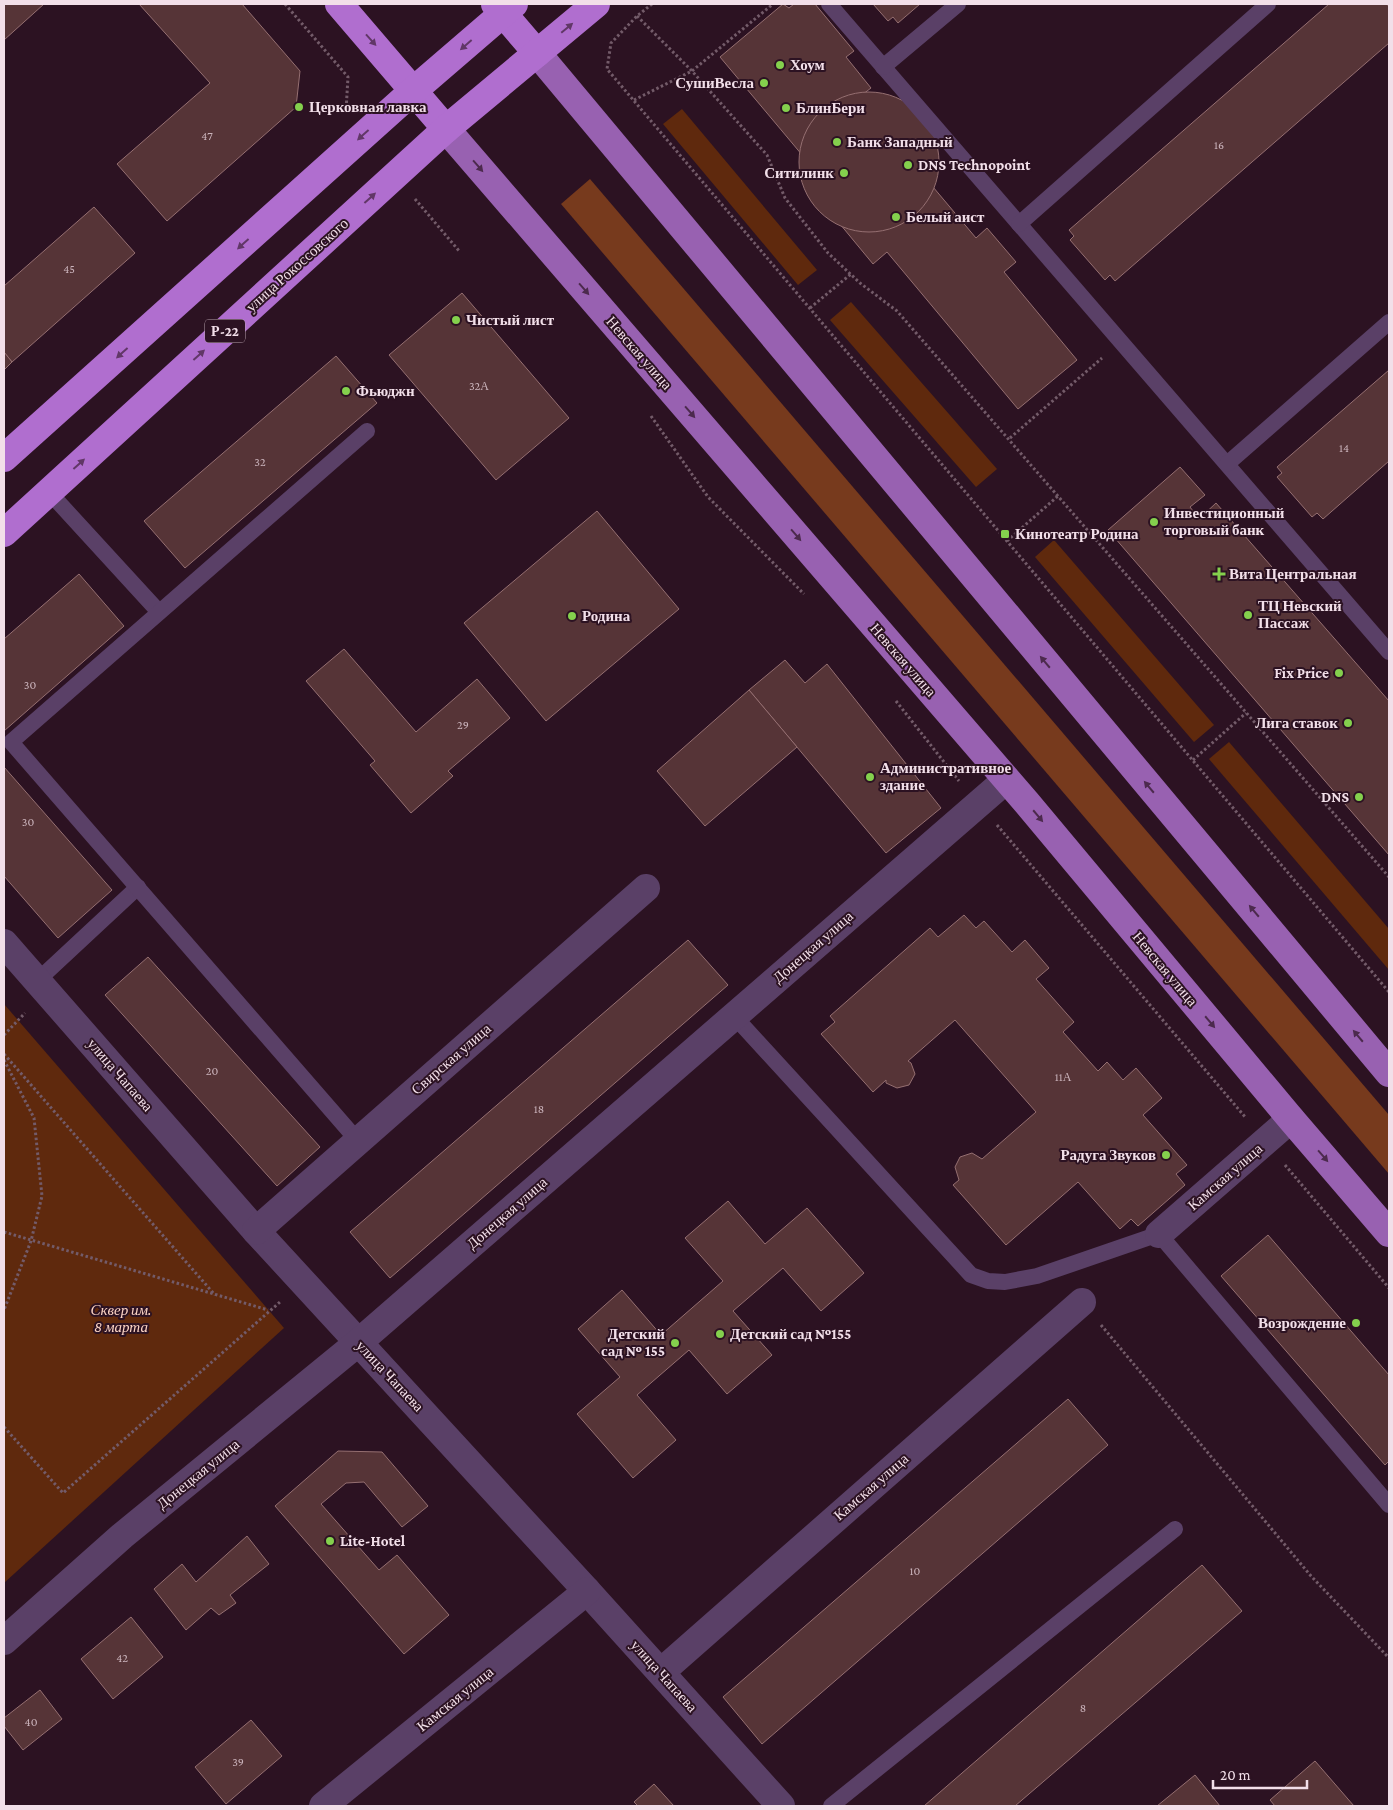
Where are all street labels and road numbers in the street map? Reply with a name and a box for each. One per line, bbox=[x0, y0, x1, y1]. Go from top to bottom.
street label: улица Рокоссовского bbox=[243, 215, 351, 315]
street label: Невская улица bbox=[603, 313, 675, 393]
road number: Р-22 bbox=[205, 320, 245, 342]
street label: Невская улица bbox=[867, 620, 939, 700]
street label: Донецкая улица bbox=[770, 908, 857, 986]
street label: Невская улица bbox=[1129, 929, 1201, 1009]
street label: Свирская улица bbox=[408, 1020, 494, 1098]
street label: улица Чапаева bbox=[84, 1035, 156, 1115]
street label: Камская улица bbox=[1185, 1140, 1266, 1214]
street label: Донецкая улица bbox=[464, 1174, 551, 1252]
street label: улица Чапаева bbox=[353, 1337, 427, 1415]
street label: Донецкая улица bbox=[154, 1436, 243, 1512]
street label: Камская улица bbox=[831, 1450, 912, 1524]
street label: улица Чапаева bbox=[628, 1637, 701, 1715]
street label: Камская улица bbox=[414, 1663, 496, 1735]

